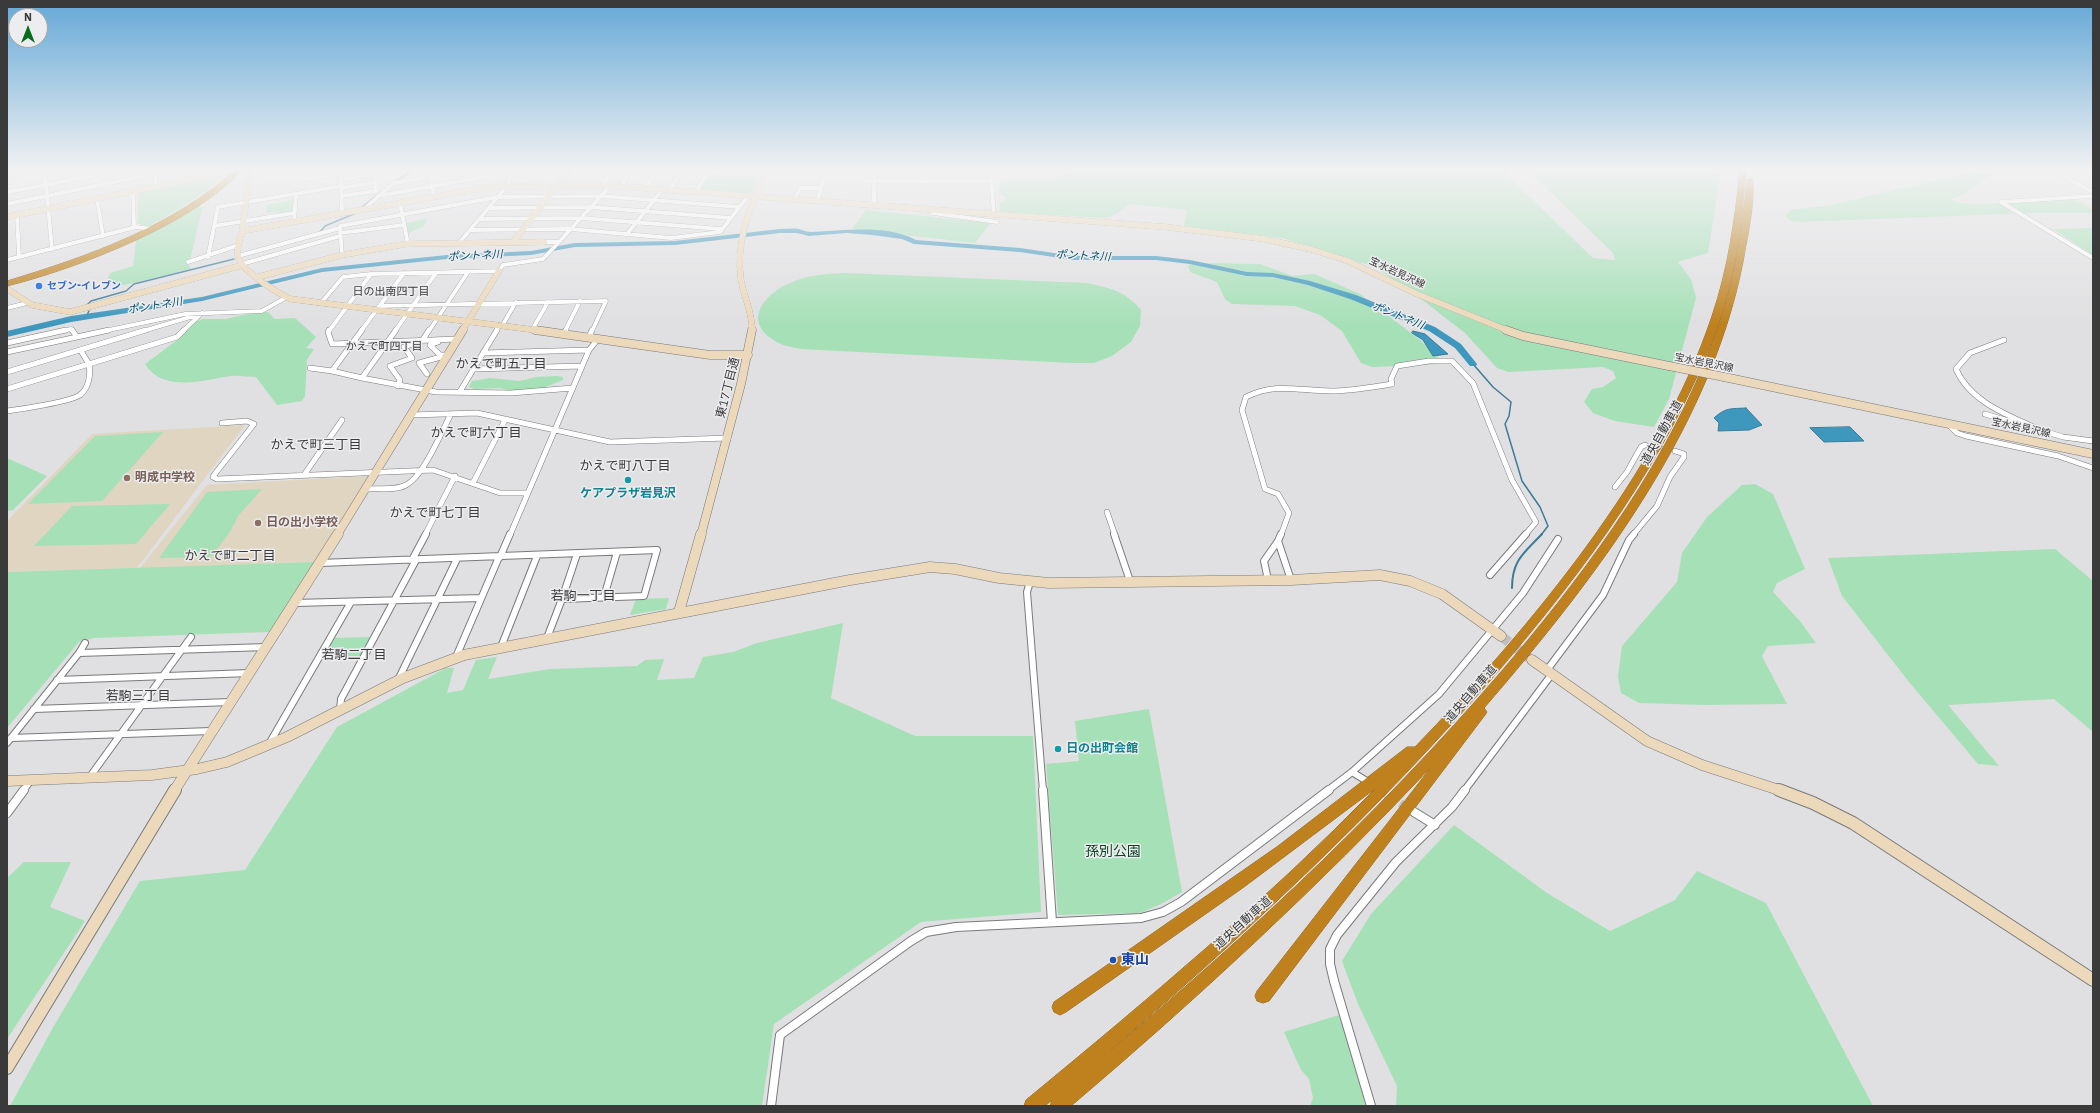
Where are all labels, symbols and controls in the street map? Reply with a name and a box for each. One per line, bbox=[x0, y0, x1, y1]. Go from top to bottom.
north arrow bbox=[8, 8, 48, 48]
text: N bbox=[24, 10, 32, 24]
water label: ポントネ川 bbox=[447, 248, 503, 264]
water label: ポントネ川 bbox=[1055, 248, 1111, 264]
street label: 宝水岩見沢線 bbox=[1367, 255, 1427, 291]
place label: セブン-イレブン bbox=[47, 280, 121, 292]
marker: セブン-イレブン bbox=[34, 281, 44, 291]
district label: 日の出南四丁目 bbox=[353, 285, 429, 299]
water label: ポントネ川 bbox=[127, 295, 183, 317]
water label: ポントネ川 bbox=[1370, 300, 1426, 332]
district label: かえで町四丁目 bbox=[346, 340, 422, 354]
street label: 宝水岩見沢線 bbox=[1673, 351, 1735, 375]
district label: かえで町五丁目 bbox=[456, 356, 546, 372]
street label: 東17丁目通 bbox=[713, 356, 743, 420]
street label: 道央自動車道 bbox=[1638, 398, 1686, 468]
street label: 宝水岩見沢線 bbox=[1990, 416, 2052, 440]
district label: かえで町六丁目 bbox=[431, 425, 521, 441]
district label: かえで町三丁目 bbox=[271, 437, 361, 453]
district label: かえで町八丁目 bbox=[580, 458, 670, 474]
place label: 明成中学校 bbox=[135, 471, 195, 485]
marker: 明成中学校 bbox=[122, 473, 132, 483]
marker: ケアプラザ岩見沢 bbox=[623, 475, 633, 485]
place label: ケアプラザ岩見沢 bbox=[580, 487, 676, 501]
district label: かえで町七丁目 bbox=[390, 505, 480, 521]
place label: 日の出小学校 bbox=[266, 516, 338, 530]
marker: 日の出小学校 bbox=[253, 518, 263, 528]
district label: かえで町二丁目 bbox=[185, 548, 275, 564]
district label: 若駒一丁目 bbox=[551, 588, 615, 604]
district label: 若駒二丁目 bbox=[322, 647, 386, 663]
street label: 道央自動車道 bbox=[1442, 662, 1500, 726]
district label: 若駒三丁目 bbox=[106, 688, 170, 704]
place label: 日の出町会館 bbox=[1066, 742, 1138, 756]
marker: 日の出町会館 bbox=[1053, 744, 1063, 754]
park label: 孫別公園 bbox=[1085, 844, 1141, 860]
street label: 道央自動車道 bbox=[1211, 894, 1275, 952]
place label: 東山 bbox=[1121, 952, 1149, 968]
marker: 東山 bbox=[1108, 955, 1118, 965]

